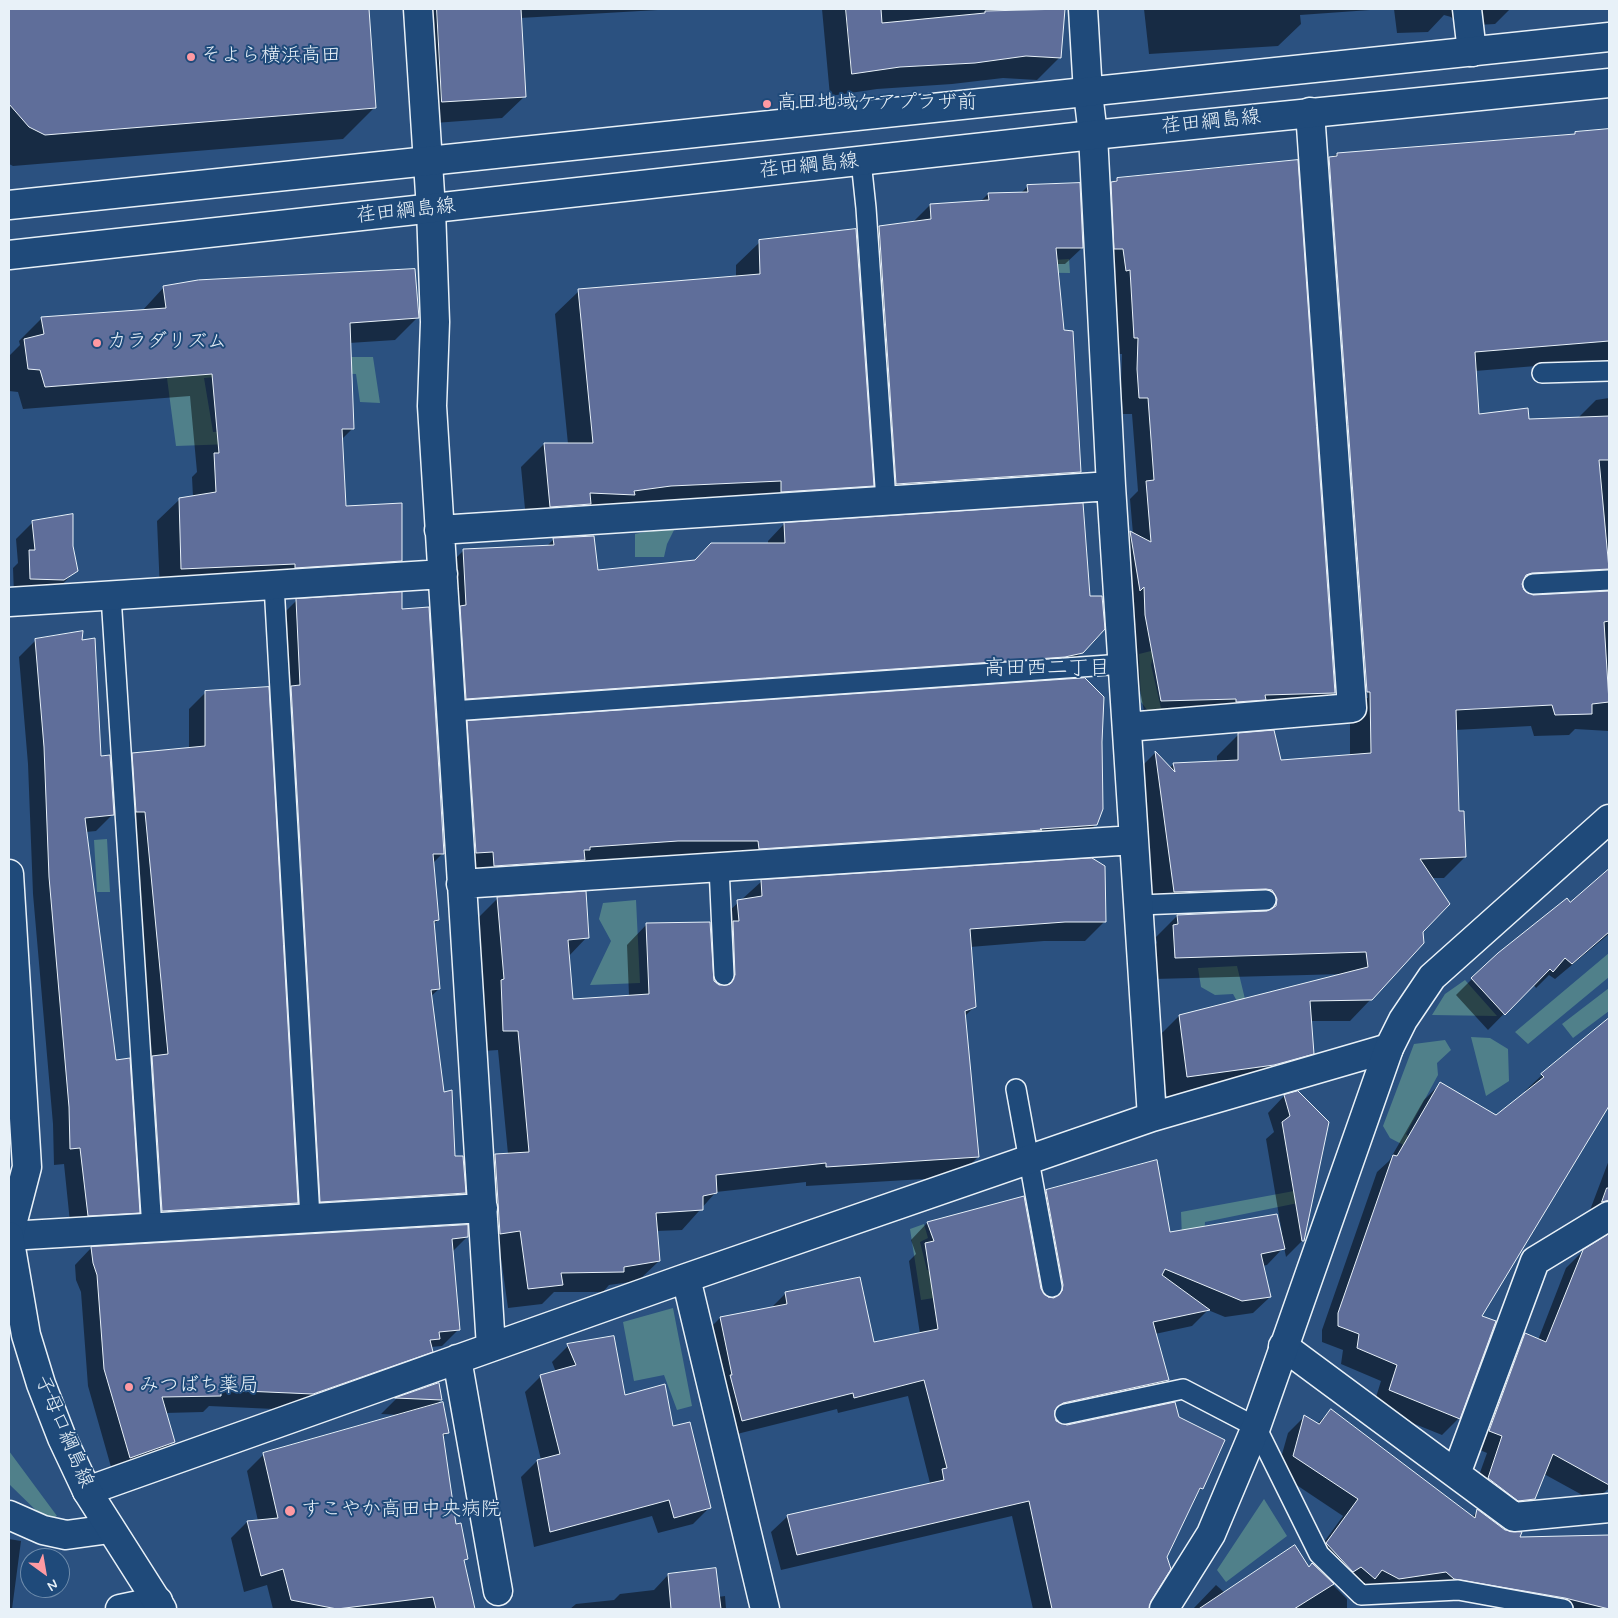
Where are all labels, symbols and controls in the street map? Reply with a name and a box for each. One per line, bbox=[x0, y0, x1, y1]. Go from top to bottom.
place label: そよら横浜高田 bbox=[201, 45, 341, 69]
marker: そよら横浜高田 bbox=[185, 51, 197, 63]
place label: 高田地域ケアプラザ前 bbox=[777, 92, 977, 116]
marker: 高田地域ケアプラザ前 bbox=[761, 98, 773, 110]
street label: 荏田綱島線 bbox=[1160, 106, 1262, 140]
street label: 荏田綱島線 bbox=[758, 150, 860, 184]
street label: 荏田綱島線 bbox=[355, 195, 457, 229]
place label: カラダリズム bbox=[107, 331, 227, 355]
marker: カラダリズム bbox=[91, 337, 103, 349]
district label: 高田西二丁目 bbox=[984, 657, 1110, 683]
street label: 子母口綱島線 bbox=[29, 1372, 97, 1492]
place label: みつばち薬局 bbox=[139, 1375, 259, 1399]
marker: みつばち薬局 bbox=[123, 1381, 135, 1393]
place label: すこやか高田中央病院 bbox=[301, 1499, 501, 1523]
marker: すこやか高田中央病院 bbox=[283, 1504, 297, 1518]
north arrow bbox=[20, 1548, 70, 1598]
text: N bbox=[44, 1575, 61, 1595]

